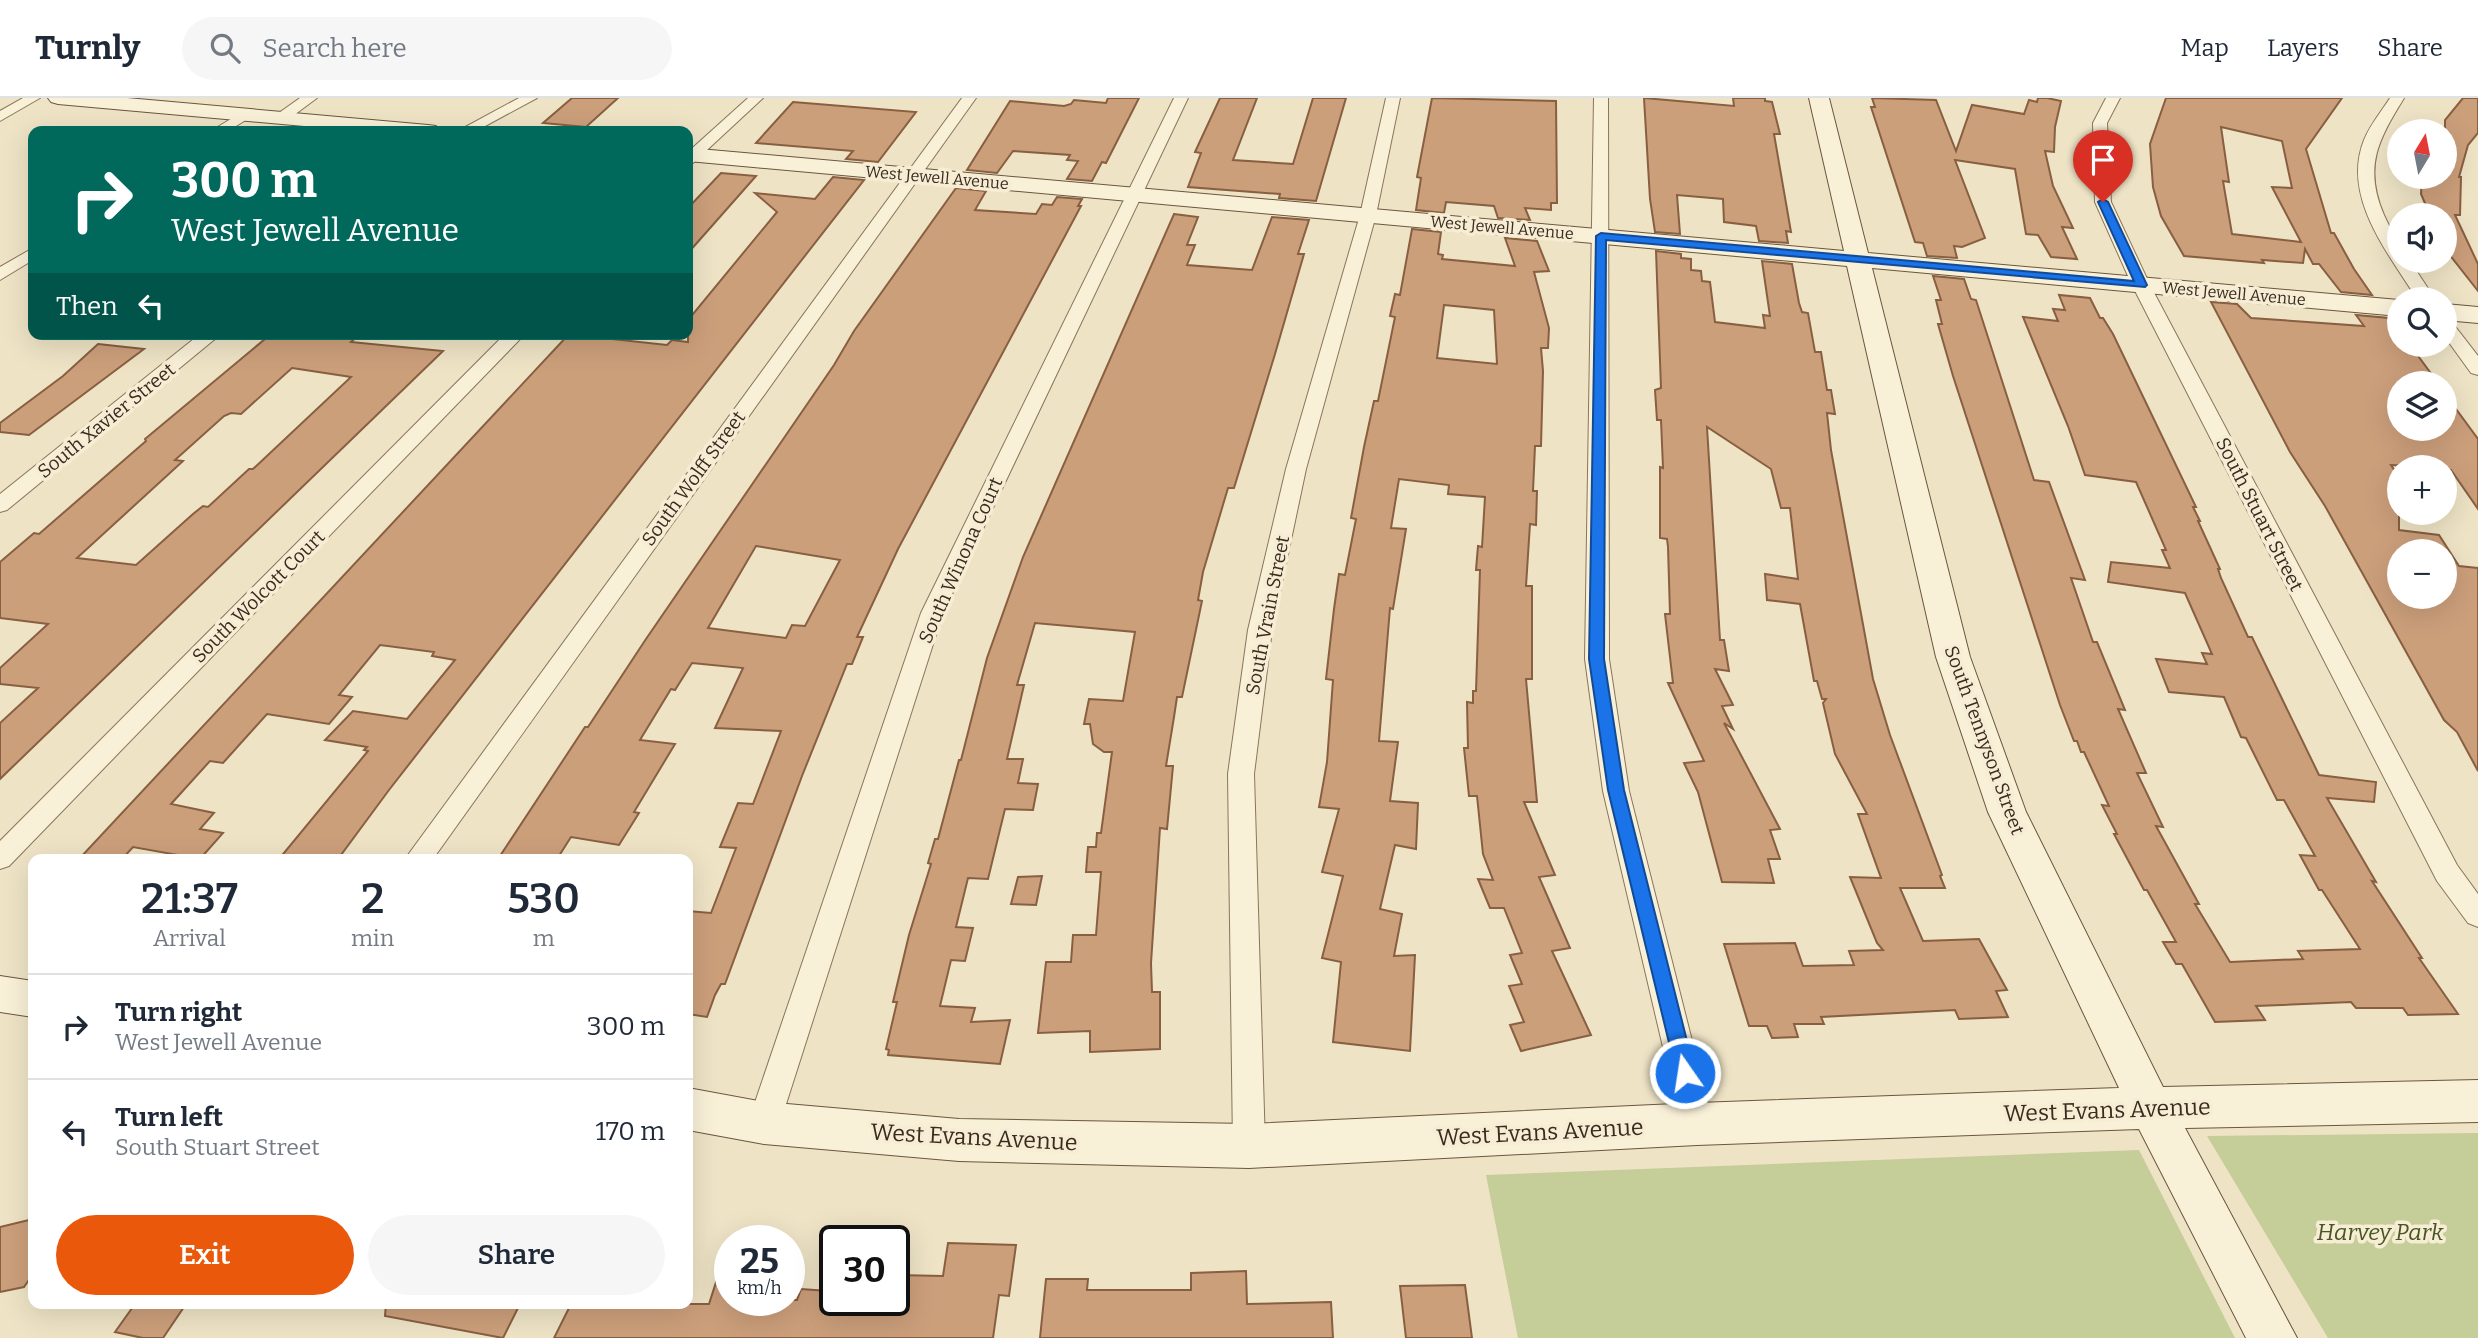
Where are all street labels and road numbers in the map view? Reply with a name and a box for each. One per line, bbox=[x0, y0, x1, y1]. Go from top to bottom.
street label: West Jewell Avenue bbox=[864, 162, 1010, 193]
street label: West Jewell Avenue bbox=[1429, 212, 1575, 243]
street label: West Jewell Avenue bbox=[2161, 278, 2307, 309]
street label: South Xavier Street bbox=[33, 358, 180, 483]
street label: South Wolff Street bbox=[637, 406, 750, 550]
street label: South Stuart Street bbox=[2211, 434, 2308, 595]
street label: South Winona Court bbox=[913, 474, 1007, 647]
street label: South Wolcott Court bbox=[187, 525, 330, 667]
street label: South Vrain Street bbox=[1241, 533, 1294, 697]
street label: South Tennyson Street bbox=[1940, 643, 2029, 838]
street label: West Evans Avenue bbox=[2003, 1092, 2211, 1128]
street label: West Evans Avenue bbox=[1436, 1113, 1644, 1151]
street label: West Evans Avenue bbox=[870, 1118, 1078, 1156]

